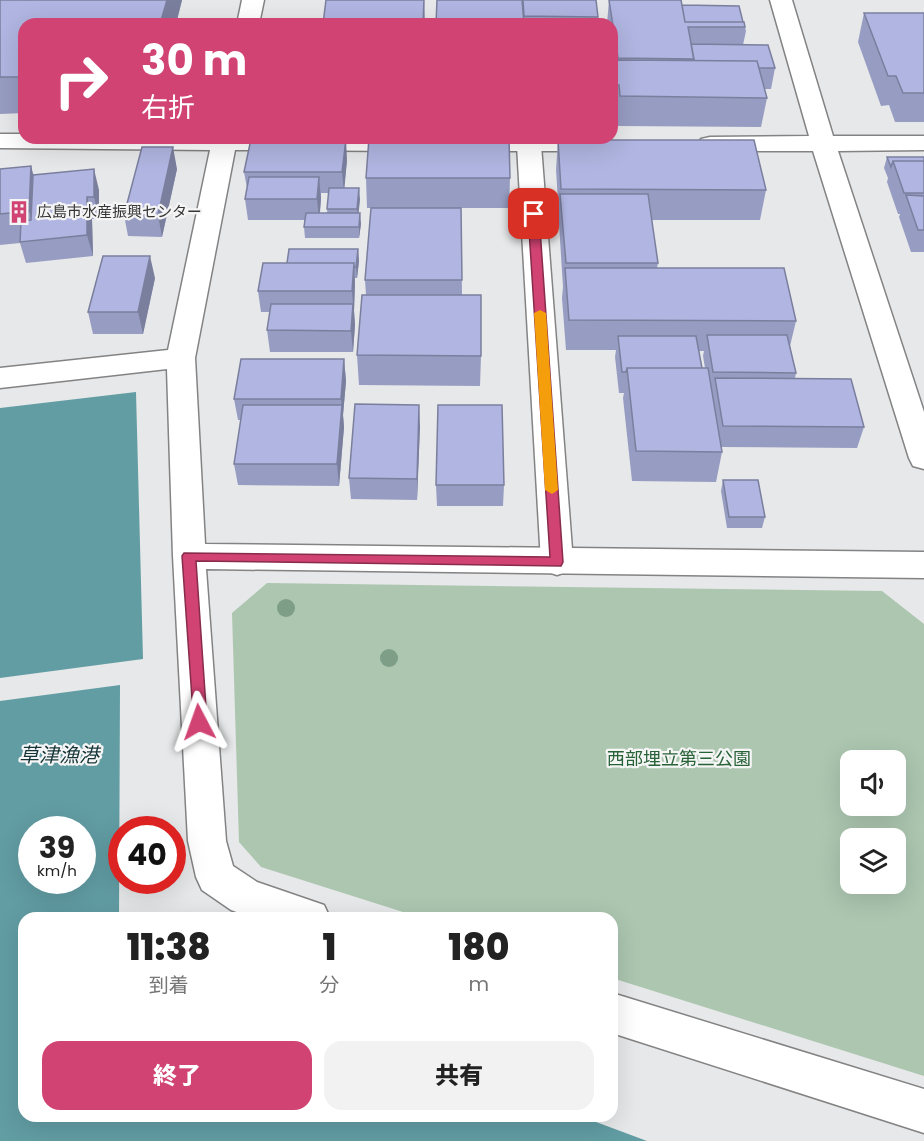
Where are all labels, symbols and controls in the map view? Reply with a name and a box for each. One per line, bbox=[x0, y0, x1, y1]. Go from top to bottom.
text: 30 m bbox=[141, 31, 247, 90]
icon: right bbox=[42, 42, 120, 120]
text: 右折 bbox=[141, 89, 195, 126]
pin bbox=[508, 188, 559, 239]
icon: arrive bbox=[517, 197, 550, 230]
building icon: 広島市水産振興センター bbox=[6, 199, 32, 225]
place label: 広島市水産振興センター bbox=[37, 201, 202, 222]
position arrow bbox=[167, 690, 231, 754]
water label: 草津漁港 bbox=[19, 741, 102, 769]
park label: 西部埋立第三公園 bbox=[607, 746, 751, 771]
map controls bbox=[840, 750, 906, 894]
button: sound bbox=[840, 750, 906, 816]
speed limit sign: 40 bbox=[108, 816, 186, 894]
text: 39 bbox=[39, 826, 75, 869]
button: layers bbox=[840, 828, 906, 894]
text: km/h bbox=[37, 860, 77, 881]
text: 11:38 bbox=[127, 922, 211, 973]
text: 1 bbox=[323, 922, 337, 973]
text: 180 bbox=[448, 922, 509, 973]
text: m bbox=[468, 970, 489, 998]
text: 到着 bbox=[149, 971, 189, 999]
text: 分 bbox=[320, 971, 340, 999]
button: 終了 bbox=[42, 1041, 312, 1110]
button: 共有 bbox=[324, 1041, 594, 1110]

